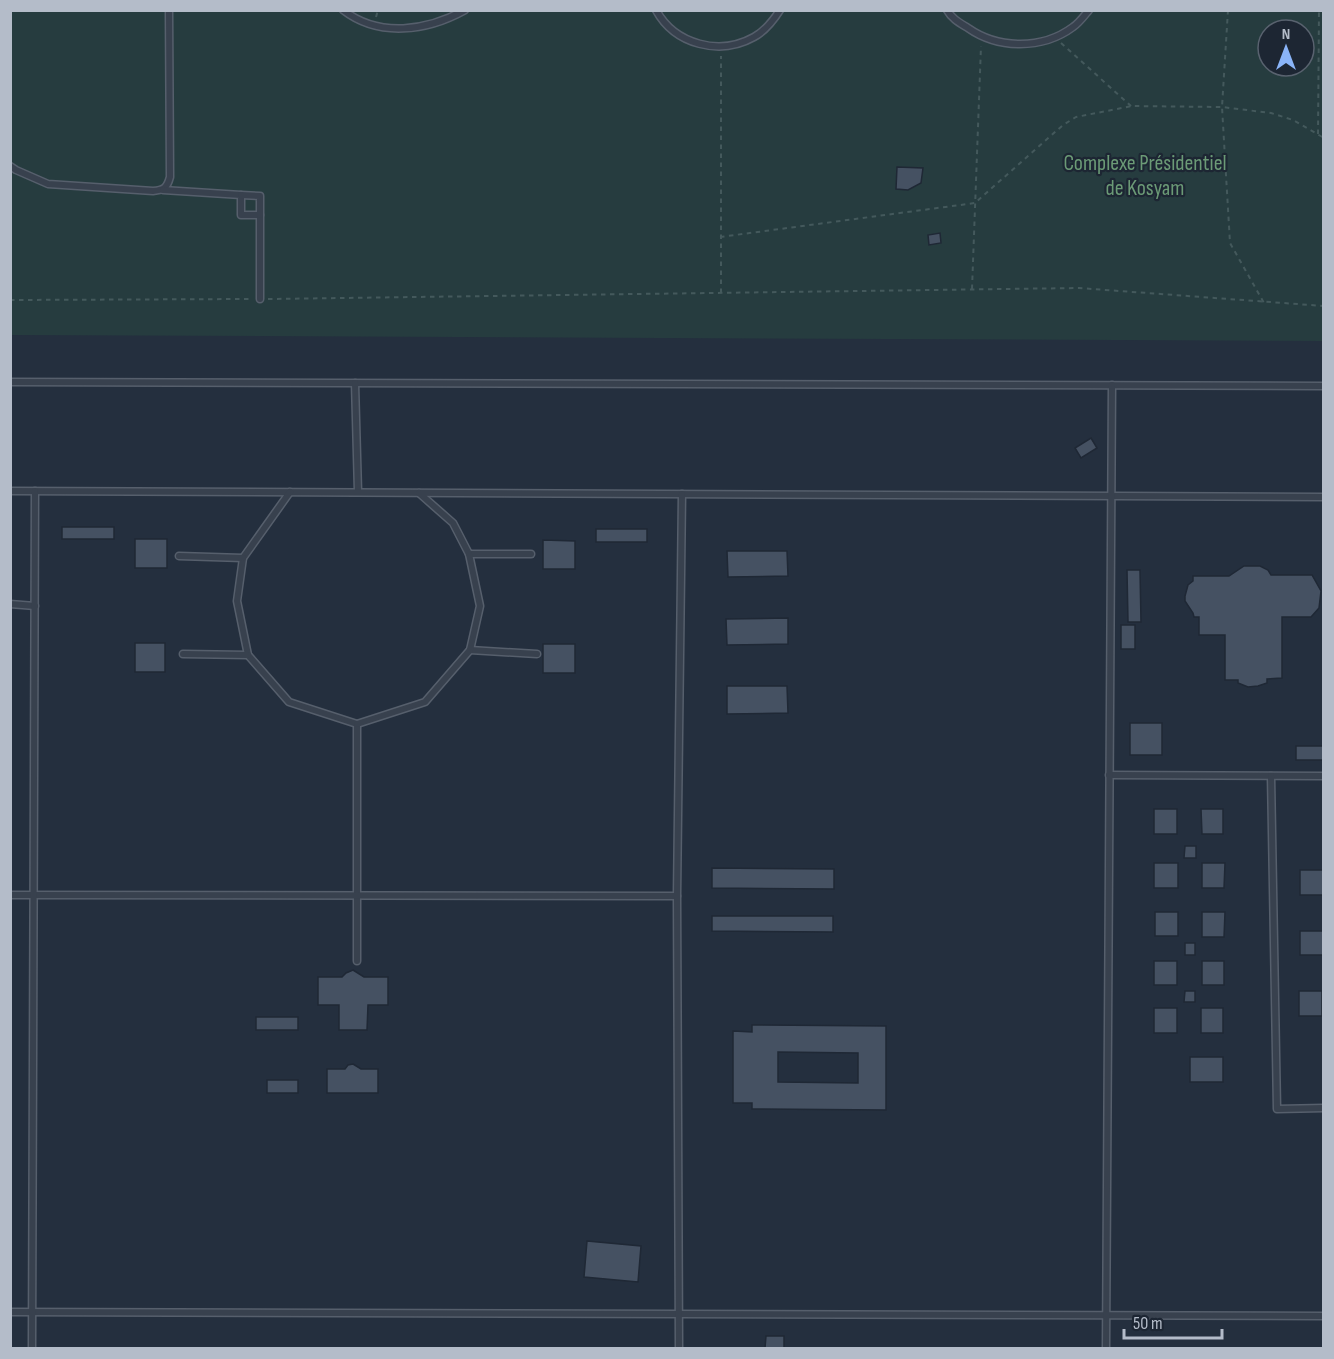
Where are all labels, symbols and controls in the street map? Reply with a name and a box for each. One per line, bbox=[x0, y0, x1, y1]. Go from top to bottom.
north arrow bbox=[1256, 18, 1316, 78]
text: N bbox=[1282, 25, 1290, 44]
park label: Complexe Présidentiel de Kosyam bbox=[1063, 150, 1227, 202]
scale bar bbox=[1124, 1302, 1222, 1340]
text: 50 m bbox=[1133, 1313, 1163, 1334]

